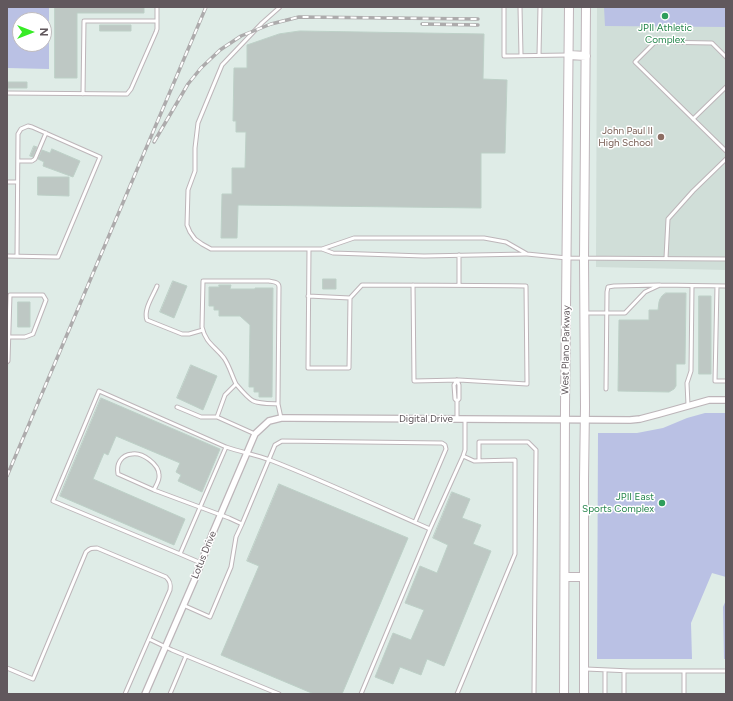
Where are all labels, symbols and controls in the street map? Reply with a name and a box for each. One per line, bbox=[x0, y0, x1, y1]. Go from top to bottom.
marker: JPII Athletic Complex bbox=[660, 11, 670, 21]
north arrow bbox=[12, 12, 52, 52]
place label: JPII Athletic Complex bbox=[638, 22, 692, 46]
text: N bbox=[37, 28, 50, 36]
place label: John Paul II High School bbox=[598, 125, 653, 148]
marker: John Paul II High School bbox=[656, 132, 666, 142]
street label: West Plano Parkway bbox=[559, 305, 573, 395]
street label: Digital Drive bbox=[399, 413, 453, 425]
place label: JPII East Sports Complex bbox=[582, 491, 654, 514]
marker: JPII East Sports Complex bbox=[657, 498, 667, 508]
street label: Lotus Drive bbox=[189, 529, 219, 581]

